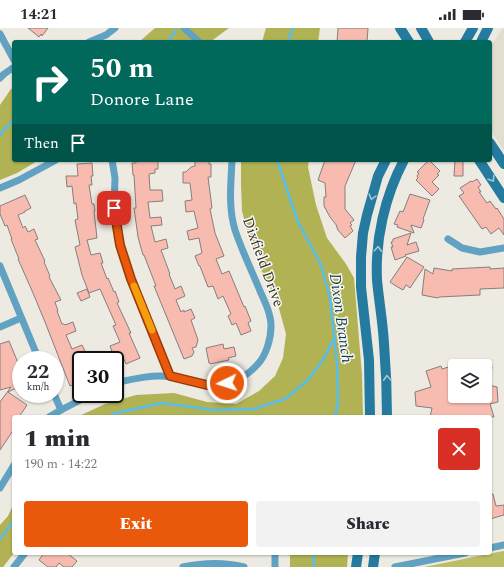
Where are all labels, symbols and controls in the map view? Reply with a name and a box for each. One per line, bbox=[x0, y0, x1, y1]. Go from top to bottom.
text: 14:21 bbox=[20, 3, 58, 26]
text: 50 m bbox=[90, 47, 154, 90]
icon: right bbox=[24, 56, 76, 108]
text: Donore Lane bbox=[90, 86, 194, 113]
text: Then bbox=[24, 132, 59, 155]
icon: arrive bbox=[67, 132, 89, 154]
one-way arrow bbox=[487, 175, 494, 182]
pin bbox=[97, 191, 131, 225]
one-way arrow bbox=[368, 193, 377, 200]
icon: arrive bbox=[103, 197, 125, 219]
street label: Dixfield Drive bbox=[236, 214, 290, 310]
one-way arrow bbox=[374, 245, 383, 252]
water label: Dixon Branch bbox=[323, 272, 359, 364]
speed limit sign: 30 bbox=[72, 351, 124, 403]
text: 22 bbox=[27, 357, 49, 387]
map controls bbox=[448, 359, 492, 403]
button: layers bbox=[448, 359, 492, 403]
position arrow bbox=[206, 362, 248, 404]
one-way arrow bbox=[382, 375, 391, 381]
text: km/h bbox=[27, 379, 49, 395]
text: 1 min bbox=[24, 421, 90, 457]
button: close bbox=[438, 428, 480, 470]
text: 190 m · 14:22 bbox=[24, 454, 97, 474]
button: Exit bbox=[24, 501, 248, 547]
button: Share bbox=[256, 501, 480, 547]

